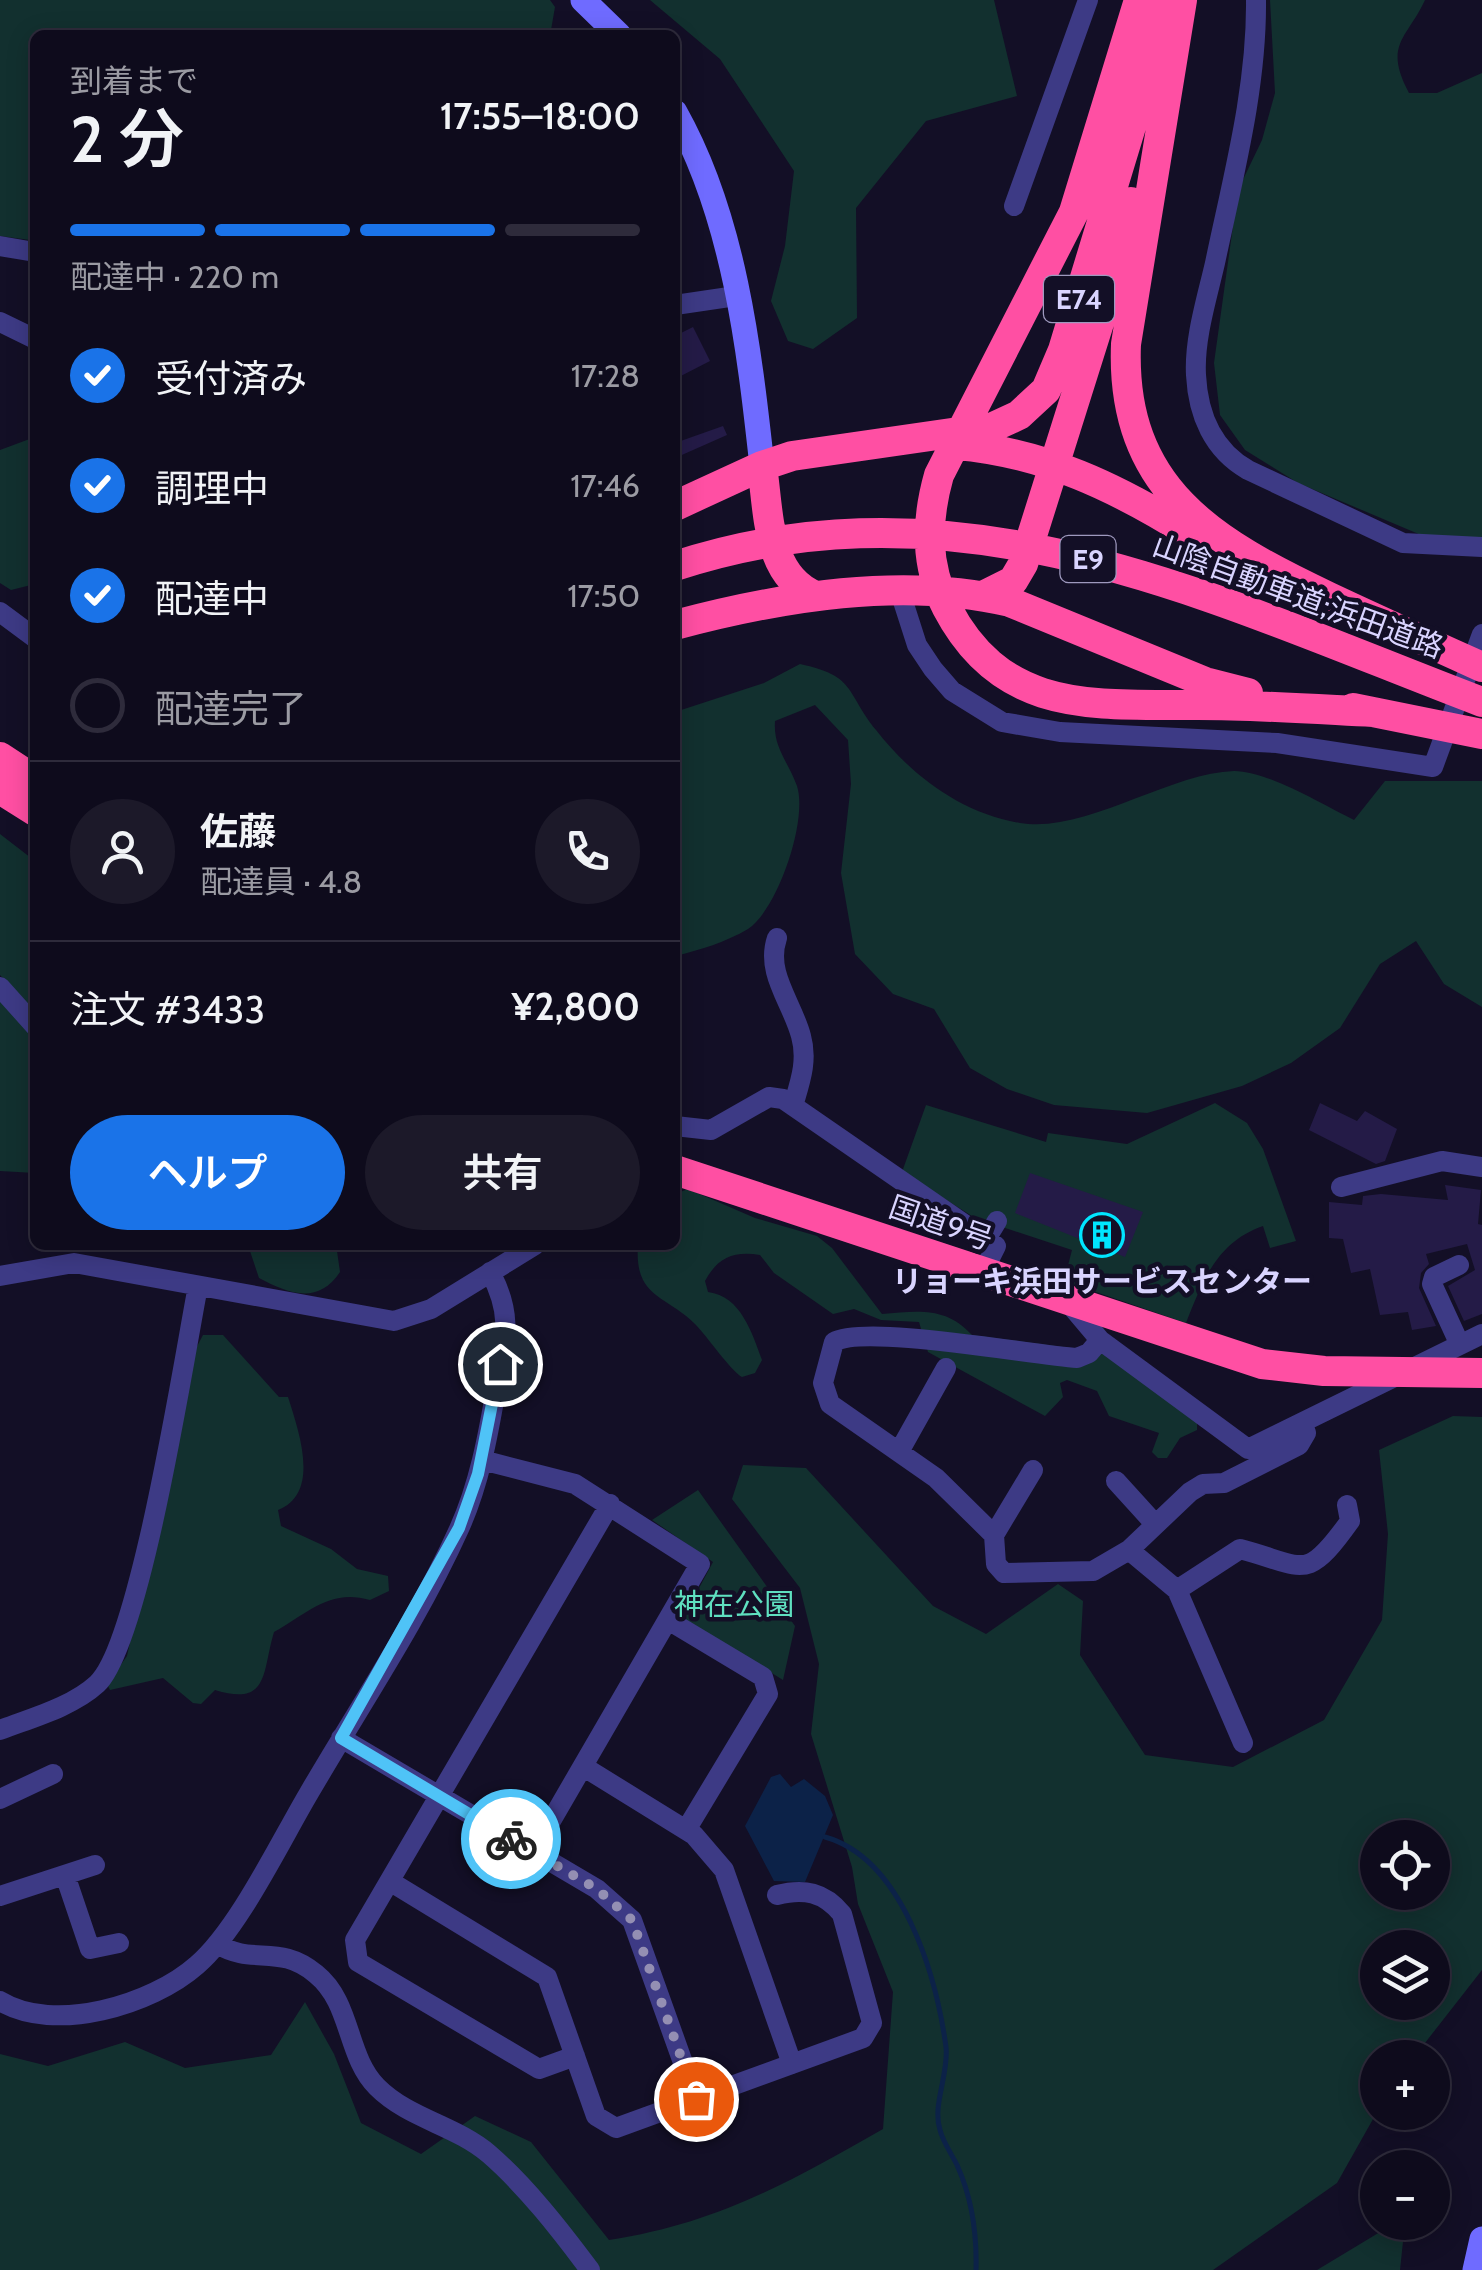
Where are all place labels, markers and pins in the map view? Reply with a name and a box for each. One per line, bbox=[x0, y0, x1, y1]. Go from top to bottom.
building icon: リョーキ浜田サービスセンター bbox=[1079, 1212, 1125, 1258]
place label: リョーキ浜田サービスセンター bbox=[892, 1263, 1312, 1300]
pin bbox=[458, 1322, 543, 1407]
pin bbox=[654, 2057, 739, 2142]

